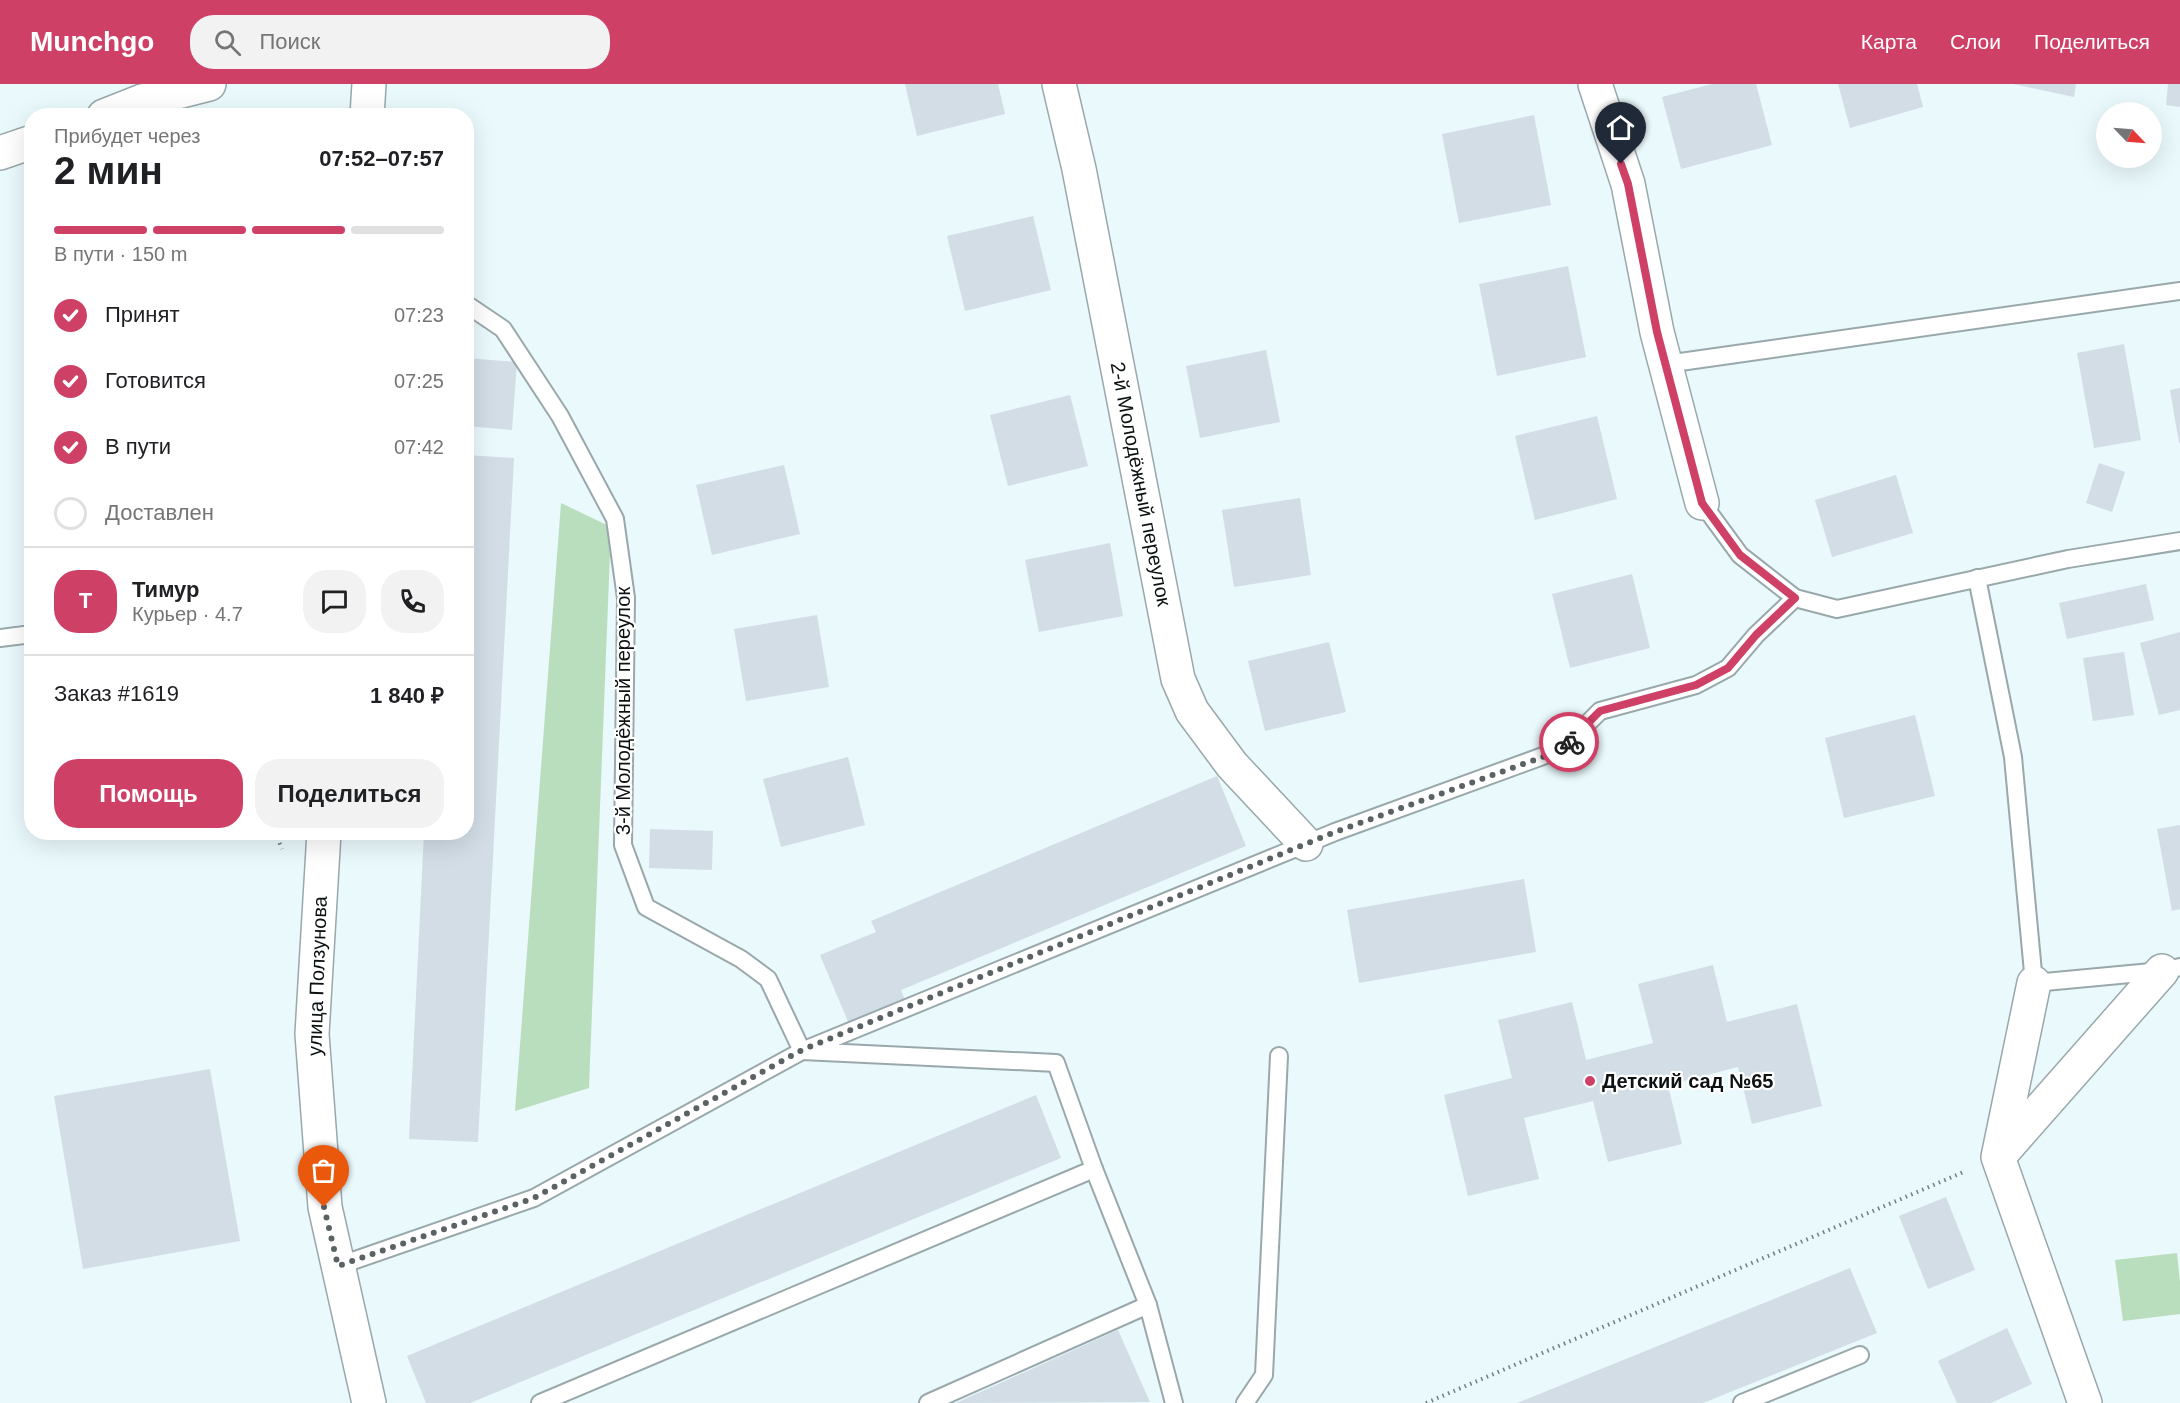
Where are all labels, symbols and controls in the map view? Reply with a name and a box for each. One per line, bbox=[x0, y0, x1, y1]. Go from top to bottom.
search box bbox=[190, 15, 610, 69]
text: Munchgo bbox=[30, 26, 154, 57]
icon: search bbox=[211, 26, 244, 59]
text: Поиск bbox=[259, 29, 320, 54]
text: Карта bbox=[1861, 30, 1917, 53]
text: Слои bbox=[1950, 30, 2001, 53]
text: Поделиться bbox=[2034, 30, 2150, 53]
pin bbox=[1595, 102, 1646, 164]
north arrow bbox=[2096, 102, 2162, 168]
map controls bbox=[2096, 102, 2162, 168]
icon: home bbox=[1604, 111, 1637, 144]
text: Прибудет через bbox=[54, 125, 200, 147]
text: 07:52–07:57 bbox=[319, 146, 444, 171]
text: 2 мин bbox=[54, 149, 163, 192]
text: В пути · 150 m bbox=[54, 243, 187, 265]
icon: check bbox=[54, 299, 87, 332]
text: Принят bbox=[105, 302, 179, 327]
text: 07:23 bbox=[394, 304, 444, 326]
street label: 2-й Молодёжный переулок bbox=[1107, 360, 1176, 608]
icon: check bbox=[54, 365, 87, 398]
text: Готовится bbox=[105, 368, 206, 393]
text: 07:25 bbox=[394, 370, 444, 392]
icon: check bbox=[54, 431, 87, 464]
text: В пути bbox=[105, 434, 171, 459]
text: 07:42 bbox=[394, 436, 444, 458]
text: Доставлен bbox=[105, 500, 214, 525]
button: chat bbox=[303, 570, 366, 633]
button: phone bbox=[381, 570, 444, 633]
text: Тимур bbox=[132, 577, 200, 602]
street label: 3-й Молодёжный переулок bbox=[612, 587, 634, 835]
text: Т bbox=[79, 588, 92, 613]
text: Курьер · 4.7 bbox=[132, 603, 243, 625]
text: Заказ #1619 bbox=[54, 681, 179, 706]
text: 1 840 ₽ bbox=[370, 683, 444, 708]
courier bbox=[1539, 712, 1599, 772]
icon: bike bbox=[1553, 726, 1586, 759]
button: Помощь bbox=[54, 759, 243, 828]
button: Поделиться bbox=[255, 759, 444, 828]
street label: улица Ползунова bbox=[303, 895, 331, 1056]
place label: Детский сад №65 bbox=[1602, 1070, 1773, 1092]
marker: Детский сад №65 bbox=[1583, 1074, 1597, 1088]
pin bbox=[298, 1145, 349, 1207]
icon: bag bbox=[307, 1154, 340, 1187]

